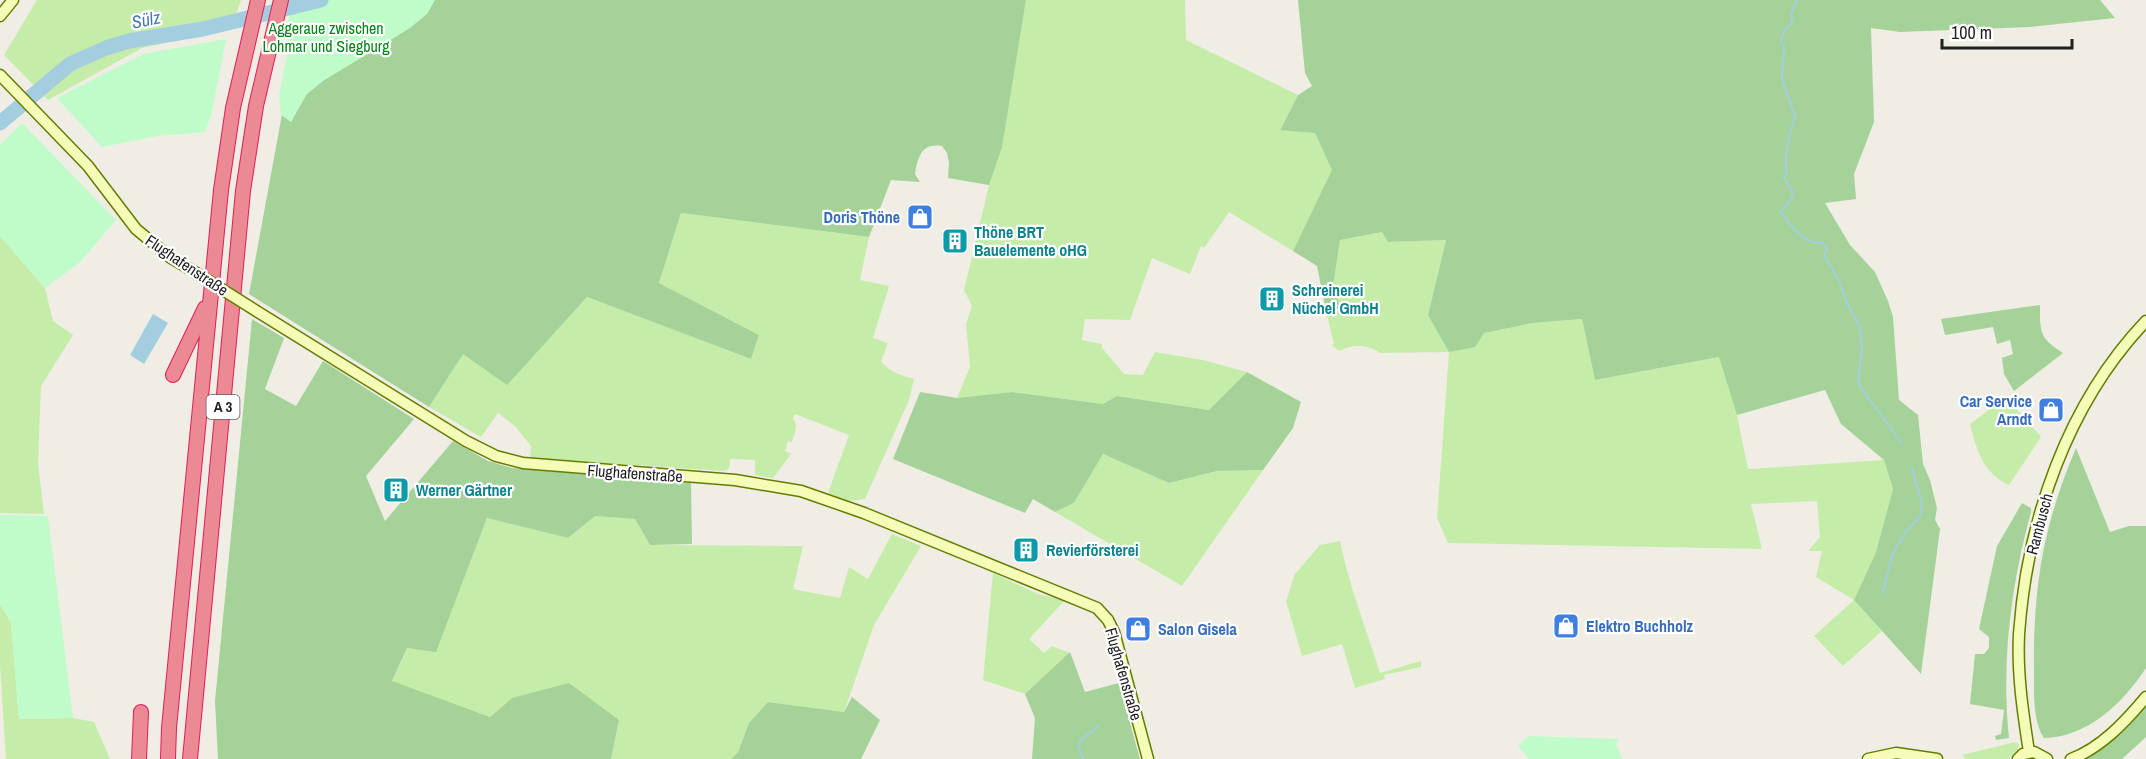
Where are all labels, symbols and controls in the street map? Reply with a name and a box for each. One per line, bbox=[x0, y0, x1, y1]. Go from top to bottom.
water label: Sülz bbox=[129, 4, 163, 35]
scale bar bbox=[1942, 12, 2072, 50]
park label: Aggeraue zwischen Lohmar und Siegburg bbox=[263, 17, 390, 57]
text: 100 m bbox=[1951, 20, 1992, 45]
shop icon: Doris Thöne bbox=[905, 202, 935, 232]
place label: Doris Thöne bbox=[823, 206, 900, 228]
place label: Thöne BRT Bauelemente oHG bbox=[974, 221, 1087, 261]
building icon: Thöne BRT Bauelemente oHG bbox=[940, 226, 970, 256]
street label: Flughafenstraße bbox=[141, 229, 233, 301]
place label: Schreinerei Nüchel GmbH bbox=[1292, 279, 1379, 319]
building icon: Schreinerei Nüchel GmbH bbox=[1257, 284, 1287, 314]
place label: Car Service Arndt bbox=[1960, 390, 2033, 430]
road number: A 3 bbox=[206, 395, 240, 419]
shop icon: Car Service Arndt bbox=[2036, 395, 2066, 425]
street label: Flughafenstraße bbox=[587, 459, 683, 487]
building icon: Werner Gärtner bbox=[381, 475, 411, 505]
place label: Werner Gärtner bbox=[416, 479, 513, 501]
street label: Rambusch bbox=[2020, 491, 2058, 557]
building icon: Revierförsterei bbox=[1011, 535, 1041, 565]
place label: Revierförsterei bbox=[1046, 539, 1139, 561]
shop icon: Elektro Buchholz bbox=[1551, 611, 1581, 641]
shop icon: Salon Gisela bbox=[1123, 614, 1153, 644]
place label: Elektro Buchholz bbox=[1586, 615, 1694, 637]
place label: Salon Gisela bbox=[1158, 618, 1237, 640]
street label: Flughafenstraße bbox=[1100, 625, 1148, 723]

